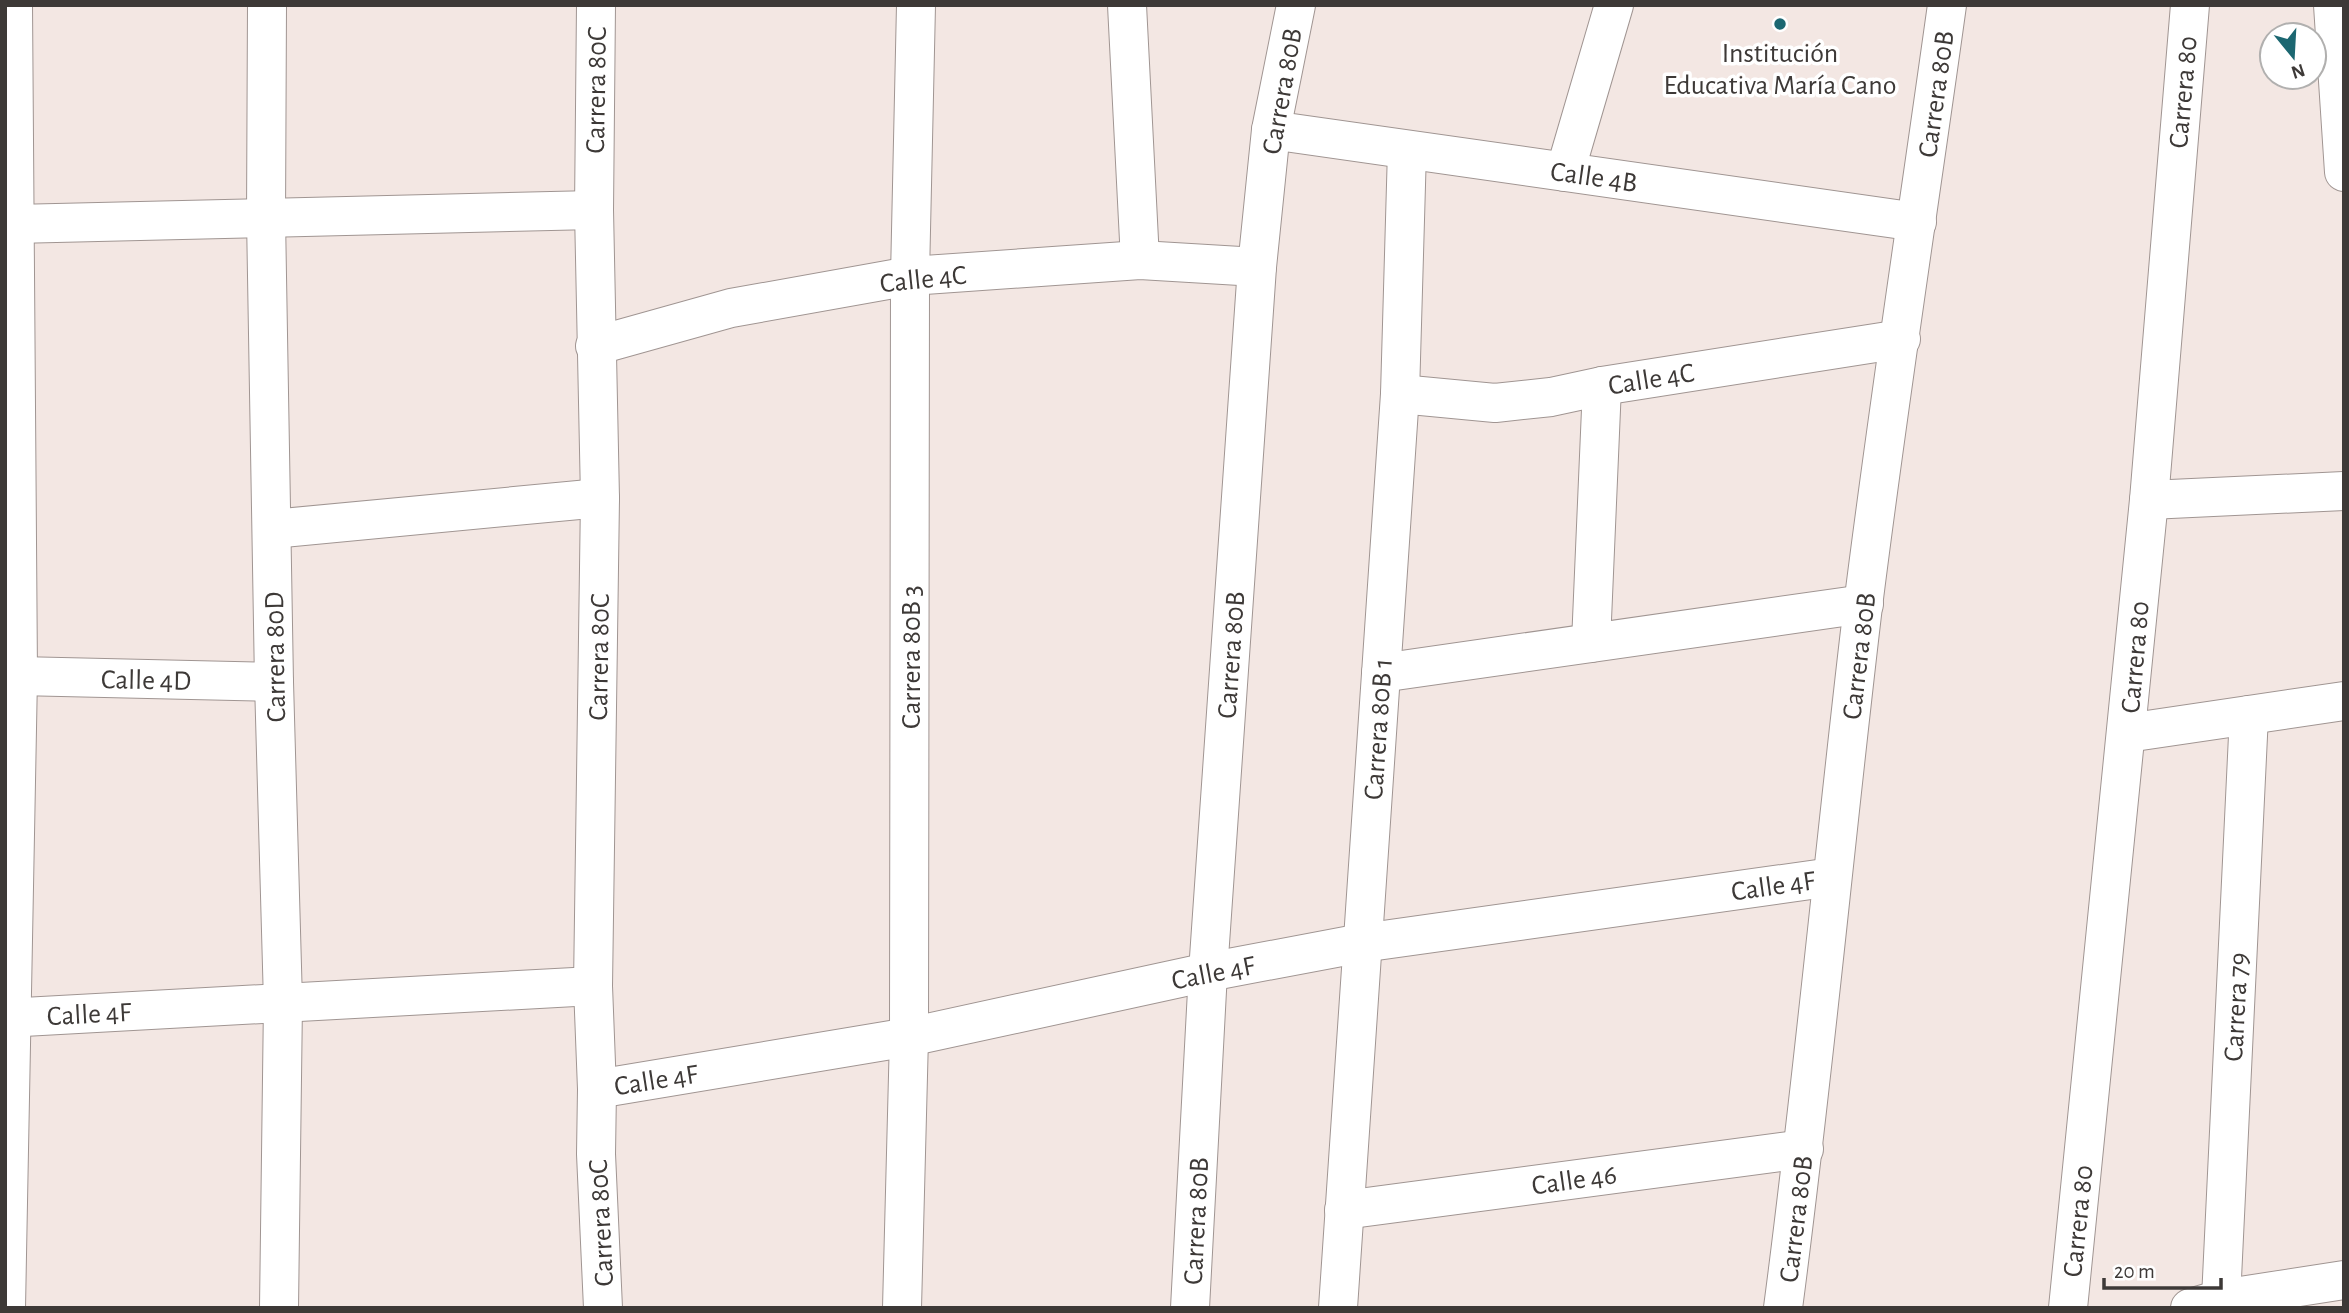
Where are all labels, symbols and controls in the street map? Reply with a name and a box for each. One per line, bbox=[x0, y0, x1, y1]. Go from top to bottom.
marker: Institución Educativa María Cano bbox=[1772, 16, 1788, 32]
north arrow bbox=[2258, 21, 2328, 91]
street label: Carrera 80C bbox=[582, 26, 612, 154]
street label: Carrera 80B bbox=[1258, 26, 1308, 157]
street label: Carrera 80B bbox=[1914, 29, 1960, 159]
street label: Carrera 80 bbox=[2165, 35, 2203, 149]
place label: Institución Educativa María Cano bbox=[1664, 40, 1896, 100]
text: N bbox=[2289, 60, 2307, 82]
street label: Calle 4B bbox=[1549, 158, 1639, 198]
street label: Calle 4C bbox=[879, 262, 968, 298]
street label: Calle 4C bbox=[1606, 359, 1696, 401]
street label: Carrera 80B 3 bbox=[898, 585, 926, 729]
street label: Carrera 80D bbox=[261, 591, 291, 723]
street label: Carrera 80B bbox=[1214, 591, 1250, 720]
street label: Carrera 80B bbox=[1838, 591, 1882, 721]
street label: Carrera 80C bbox=[585, 593, 615, 721]
street label: Carrera 80 bbox=[2117, 600, 2155, 714]
street label: Carrera 80B 1 bbox=[1360, 657, 1398, 801]
street label: Calle 4D bbox=[101, 666, 191, 696]
street label: Calle 4F bbox=[1729, 867, 1818, 907]
street label: Calle 4F bbox=[1169, 952, 1258, 996]
street label: Carrera 79 bbox=[2220, 952, 2254, 1062]
street label: Calle 4F bbox=[46, 999, 133, 1031]
street label: Calle 4F bbox=[612, 1060, 701, 1101]
street label: Carrera 80B bbox=[1775, 1154, 1819, 1284]
street label: Carrera 80B bbox=[1180, 1157, 1214, 1286]
street label: Carrera 80C bbox=[585, 1159, 619, 1287]
street label: Calle 46 bbox=[1530, 1161, 1619, 1201]
street label: Carrera 80 bbox=[2059, 1164, 2099, 1279]
scale bar bbox=[2104, 1246, 2221, 1290]
text: 20 m bbox=[2114, 1261, 2155, 1282]

